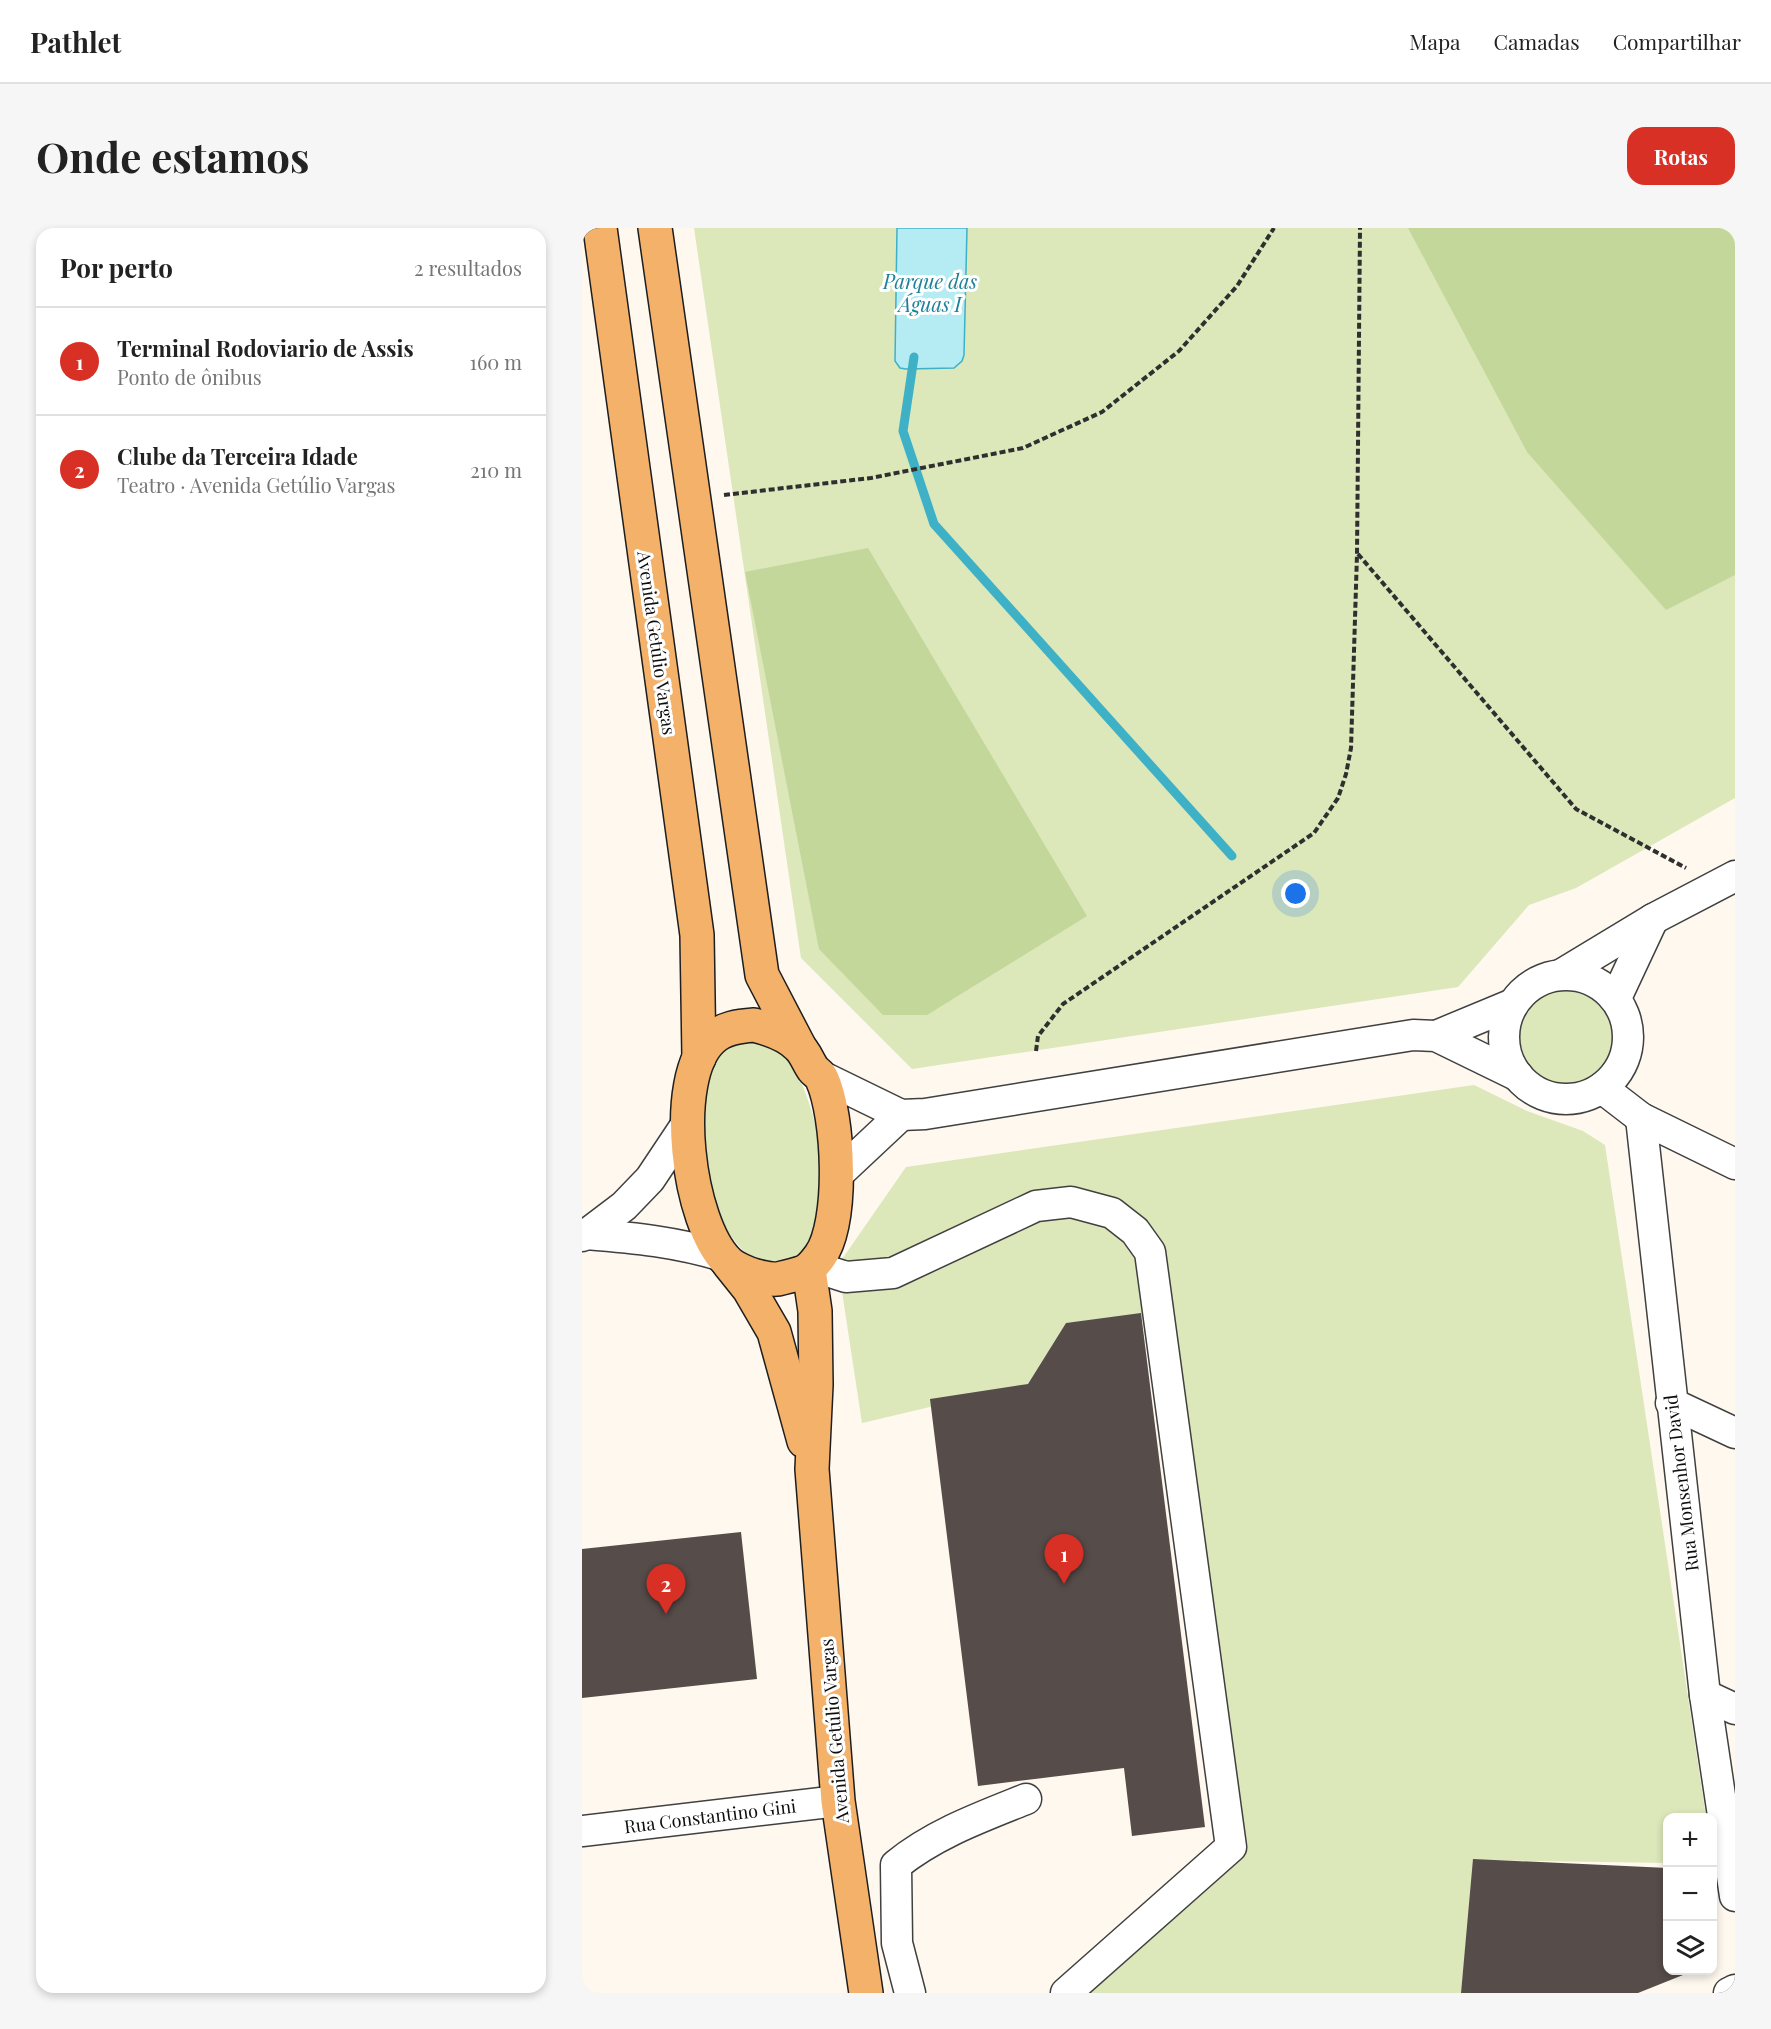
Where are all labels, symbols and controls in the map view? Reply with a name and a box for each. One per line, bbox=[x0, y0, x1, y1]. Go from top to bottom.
text: Pathlet bbox=[30, 23, 121, 60]
text: Mapa bbox=[1409, 27, 1461, 55]
text: Camadas bbox=[1494, 27, 1580, 55]
text: Compartilhar bbox=[1613, 27, 1741, 55]
button: Rotas bbox=[1627, 127, 1735, 185]
text: Onde estamos bbox=[36, 128, 309, 184]
text: Por perto bbox=[60, 250, 173, 285]
text: 2 resultados bbox=[414, 254, 522, 281]
water label: Parque das Águas I bbox=[882, 267, 977, 317]
text: Terminal Rodoviario de Assis bbox=[117, 333, 414, 363]
text: 1 bbox=[76, 348, 83, 375]
text: 160 m bbox=[470, 348, 522, 375]
text: Ponto de ônibus bbox=[117, 363, 262, 390]
text: Clube da Terceira Idade bbox=[117, 441, 358, 471]
text: 2 bbox=[74, 456, 85, 483]
text: 210 m bbox=[470, 456, 522, 483]
text: Teatro · Avenida Getúlio Vargas bbox=[117, 471, 395, 498]
street label: Avenida Getúlio Vargas bbox=[632, 549, 682, 736]
your location bbox=[1281, 879, 1310, 908]
street label: Rua Monsenhor David bbox=[1658, 1393, 1704, 1573]
pin: 1 bbox=[1044, 1534, 1084, 1584]
pin: 2 bbox=[646, 1564, 686, 1614]
street label: Avenida Getúlio Vargas bbox=[814, 1638, 854, 1825]
street label: Rua Constantino Gini bbox=[623, 1794, 797, 1838]
map controls bbox=[1663, 1813, 1717, 1975]
button: + bbox=[1663, 1813, 1717, 1867]
button: − bbox=[1663, 1867, 1717, 1921]
button: layers bbox=[1663, 1921, 1717, 1975]

